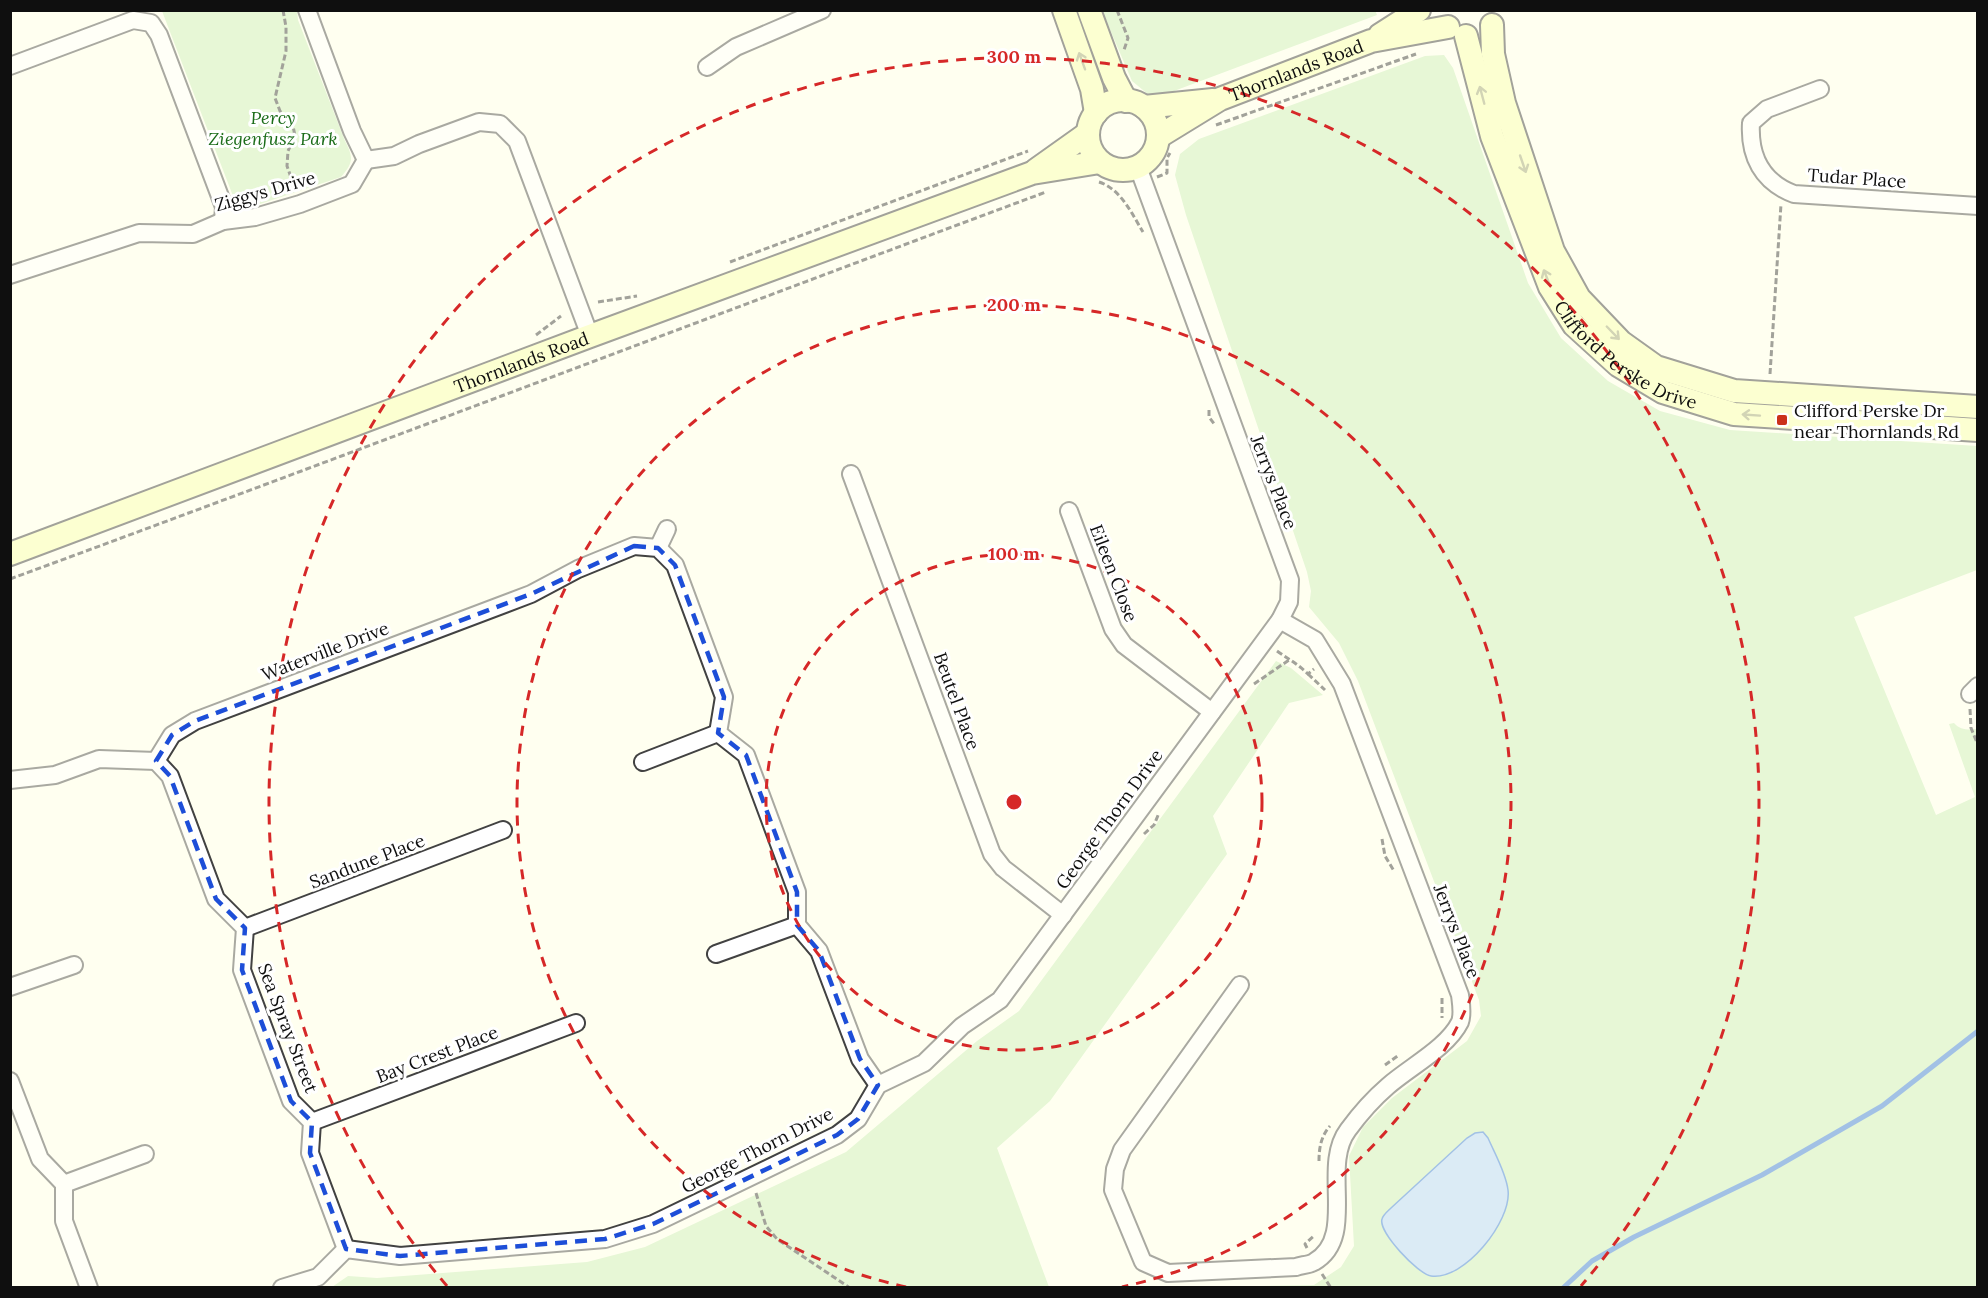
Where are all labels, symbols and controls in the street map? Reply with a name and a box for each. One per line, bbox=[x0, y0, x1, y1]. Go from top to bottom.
street label: Thornlands Road bbox=[1225, 34, 1367, 106]
text: 300 m bbox=[987, 45, 1042, 68]
one-way arrow bbox=[1076, 52, 1087, 71]
one-way arrow bbox=[1475, 86, 1487, 105]
park label: Percy Ziegenfusz Park bbox=[208, 106, 338, 150]
one-way arrow bbox=[1518, 154, 1529, 173]
street label: Tudar Place bbox=[1807, 163, 1907, 193]
street label: Ziggys Drive bbox=[212, 166, 318, 216]
one-way arrow bbox=[1541, 269, 1552, 288]
text: 200 m bbox=[987, 293, 1041, 316]
street label: Clifford Perske Drive bbox=[1550, 296, 1700, 413]
street label: Thornlands Road bbox=[450, 326, 592, 398]
one-way arrow bbox=[1605, 326, 1620, 341]
place label: Clifford Perske Dr near Thornlands Rd bbox=[1794, 399, 1959, 443]
one-way arrow bbox=[1742, 410, 1762, 421]
marker: Clifford Perske Dr near Thornlands Rd bbox=[1775, 413, 1789, 427]
street label: Jerrys Place bbox=[1245, 431, 1303, 533]
street label: Eileen Close bbox=[1085, 521, 1143, 625]
text: 100 m bbox=[988, 542, 1040, 565]
street label: Waterville Drive bbox=[258, 616, 392, 686]
street label: Beutel Place bbox=[929, 649, 985, 753]
street label: George Thorn Drive bbox=[1051, 744, 1168, 893]
centre of rings bbox=[1004, 792, 1024, 812]
street label: Sandune Place bbox=[306, 828, 428, 894]
street label: Jerrys Place bbox=[1428, 880, 1486, 982]
street label: Sea Spray Street bbox=[253, 960, 323, 1096]
street label: Bay Crest Place bbox=[373, 1020, 501, 1088]
street label: George Thorn Drive bbox=[677, 1102, 837, 1198]

